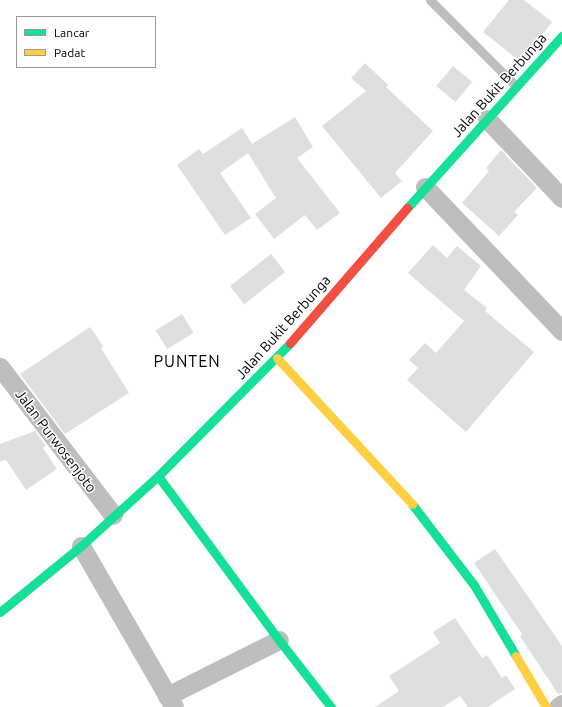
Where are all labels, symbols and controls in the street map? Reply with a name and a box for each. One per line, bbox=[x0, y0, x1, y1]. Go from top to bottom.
legend bbox=[16, 16, 156, 68]
text: Lancar bbox=[54, 26, 89, 39]
street label: Jalan Bukit Berbunga bbox=[448, 30, 550, 140]
text: Padat bbox=[54, 46, 85, 59]
street label: Jalan Bukit Berbunga bbox=[232, 272, 334, 382]
district label: PUNTEN bbox=[153, 351, 221, 371]
street label: Jalan Purwosenjoto bbox=[12, 386, 100, 496]

